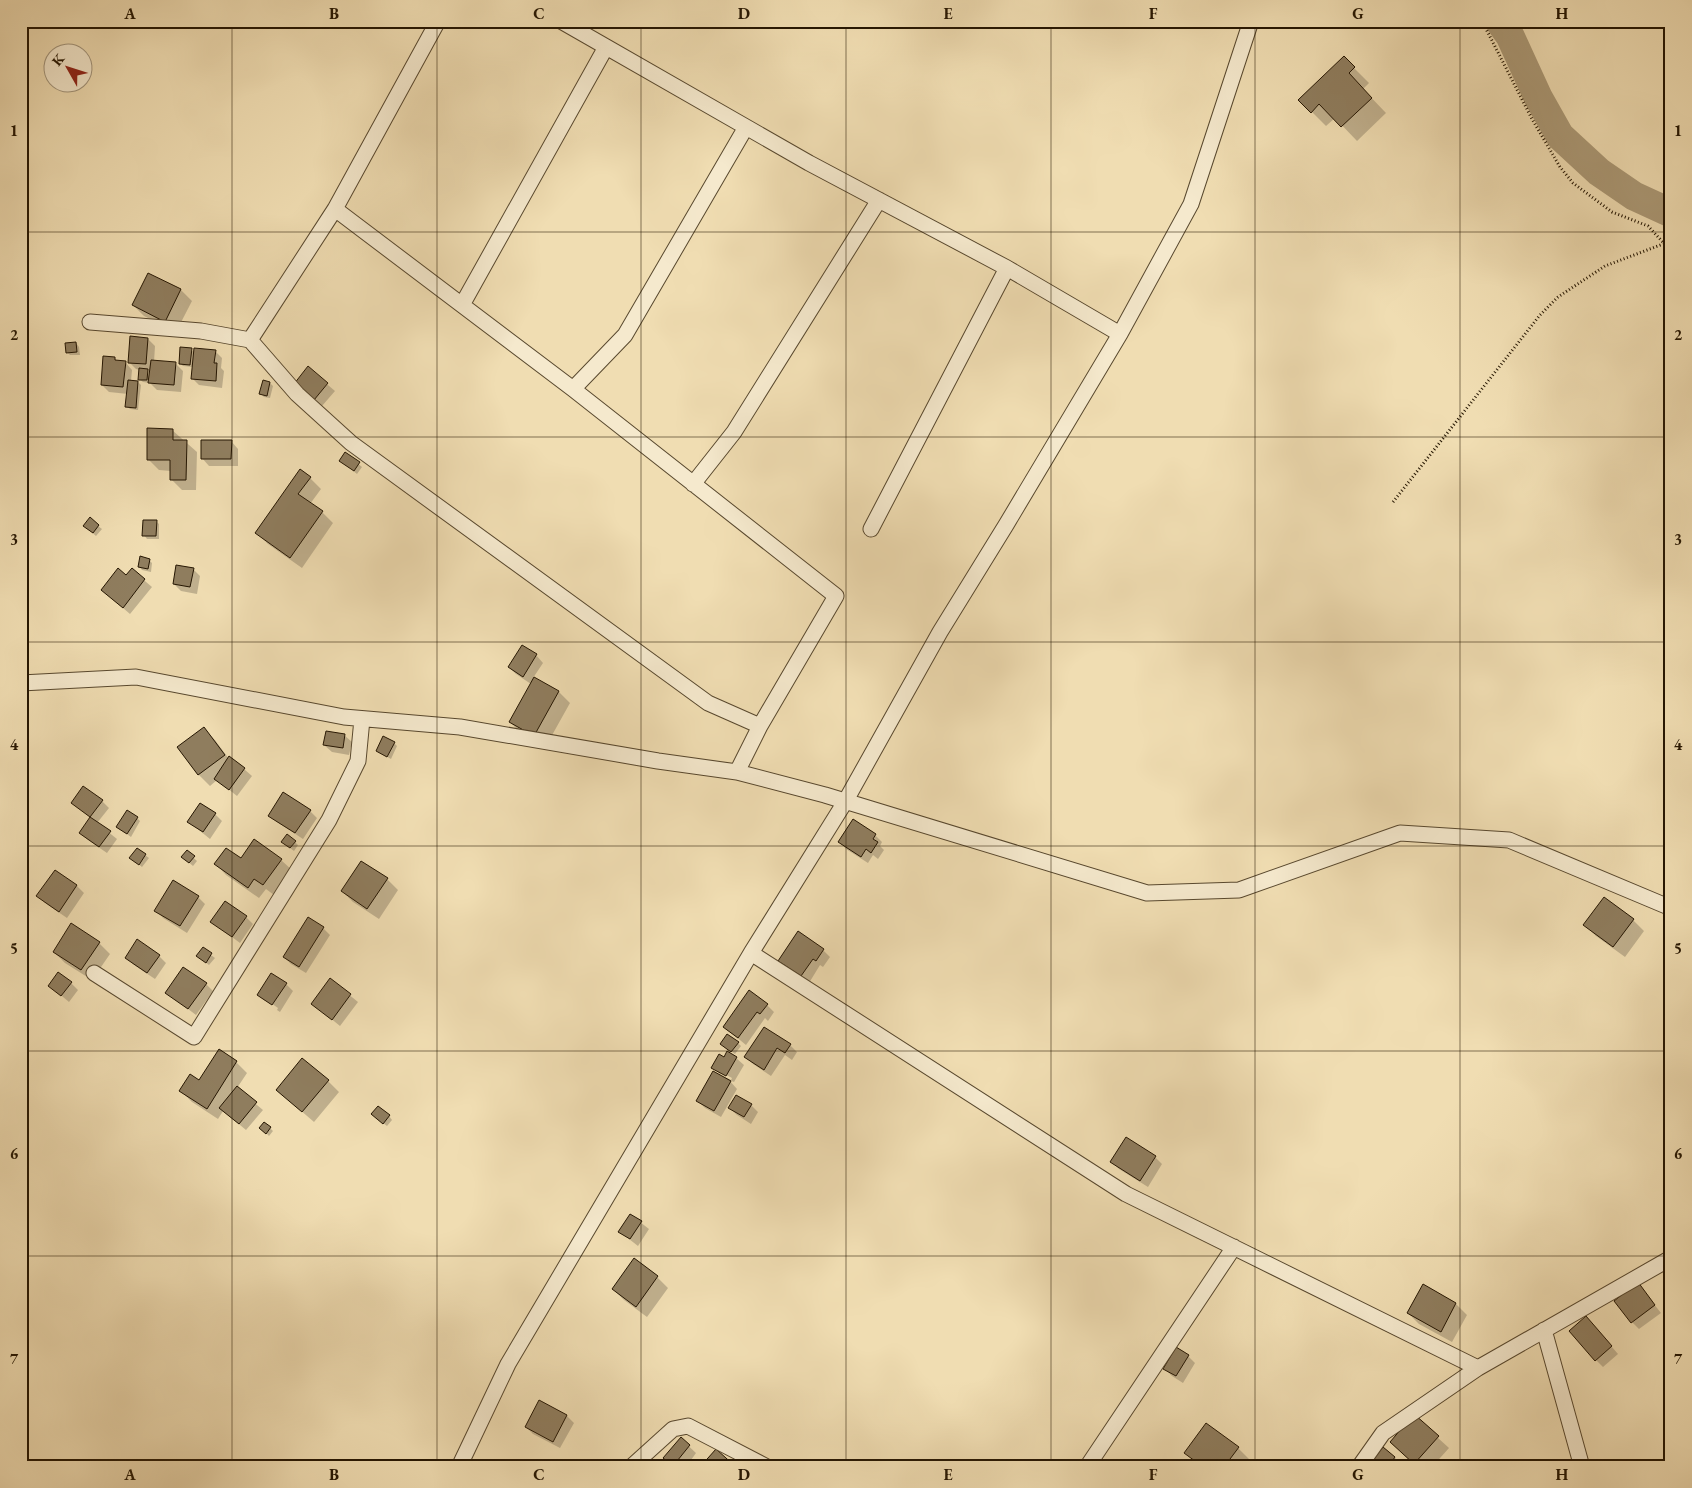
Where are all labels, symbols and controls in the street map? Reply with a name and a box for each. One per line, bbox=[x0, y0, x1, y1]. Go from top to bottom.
text: A bbox=[123, 3, 136, 24]
text: B bbox=[329, 3, 339, 24]
text: C bbox=[533, 3, 545, 24]
text: D bbox=[738, 3, 750, 24]
text: E bbox=[943, 3, 953, 24]
text: F bbox=[1149, 3, 1158, 24]
text: G bbox=[1352, 3, 1364, 24]
text: H bbox=[1556, 3, 1569, 24]
north arrow bbox=[42, 42, 92, 92]
text: K bbox=[48, 50, 68, 70]
text: 1 bbox=[10, 120, 18, 141]
text: 1 bbox=[1674, 120, 1682, 141]
text: 2 bbox=[10, 324, 19, 345]
text: 2 bbox=[1674, 324, 1683, 345]
text: 3 bbox=[10, 529, 18, 550]
text: 3 bbox=[1674, 529, 1682, 550]
text: 4 bbox=[10, 734, 19, 755]
text: 4 bbox=[1674, 734, 1683, 755]
text: 5 bbox=[10, 938, 18, 959]
text: 5 bbox=[1674, 938, 1682, 959]
text: 6 bbox=[10, 1143, 19, 1164]
text: 6 bbox=[1674, 1143, 1683, 1164]
text: 7 bbox=[10, 1348, 19, 1369]
text: 7 bbox=[1674, 1348, 1683, 1369]
text: A bbox=[123, 1464, 136, 1485]
text: B bbox=[329, 1464, 339, 1485]
text: C bbox=[533, 1464, 545, 1485]
text: D bbox=[738, 1464, 750, 1485]
text: E bbox=[943, 1464, 953, 1485]
text: F bbox=[1149, 1464, 1158, 1485]
text: G bbox=[1352, 1464, 1364, 1485]
text: H bbox=[1556, 1464, 1569, 1485]

